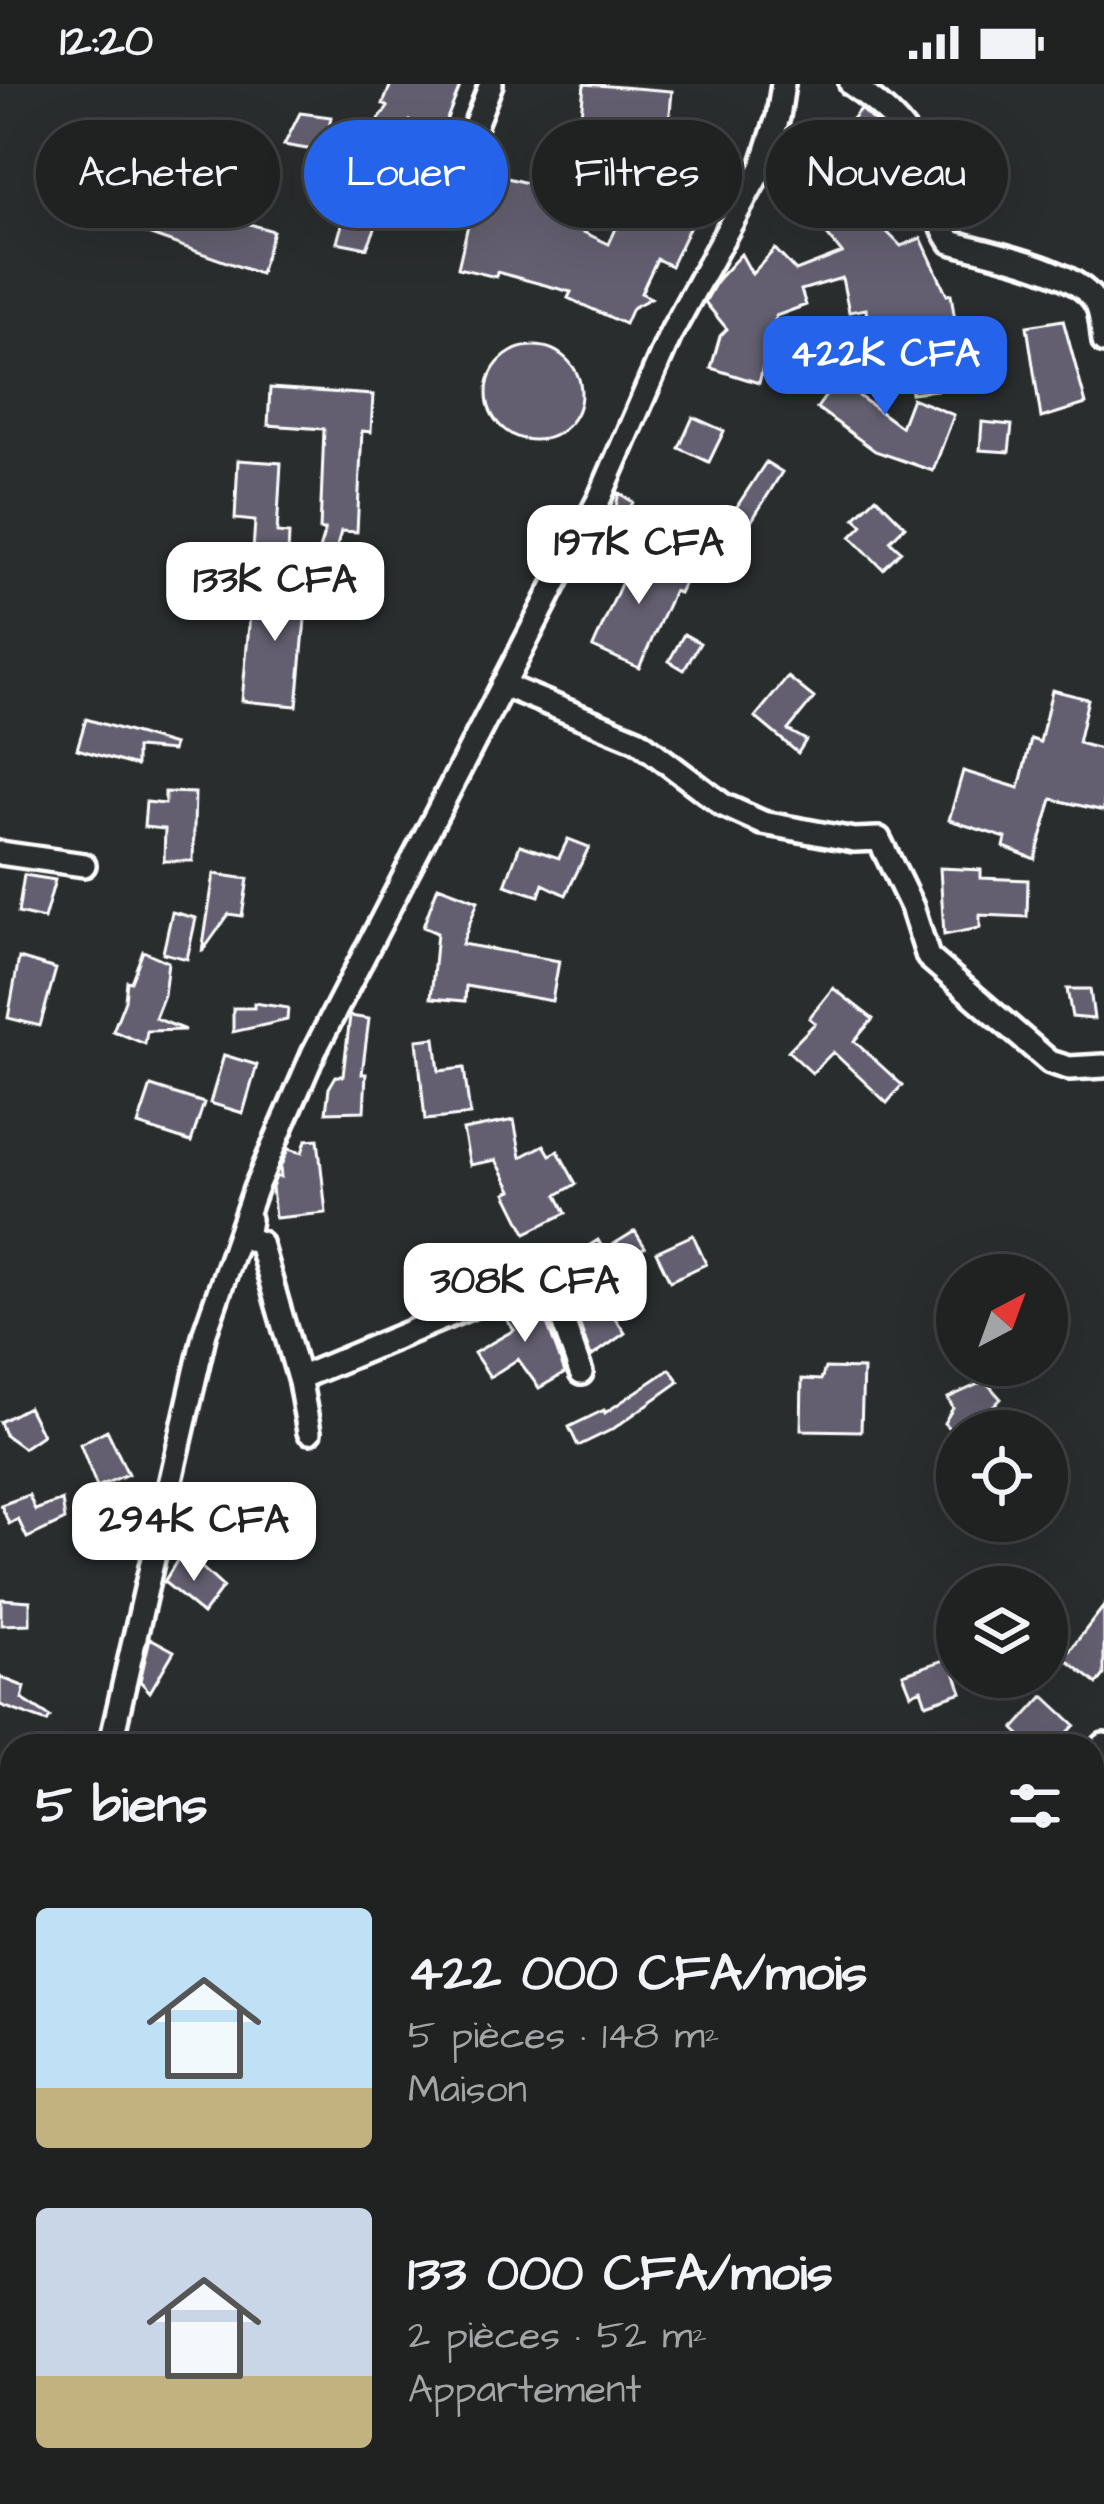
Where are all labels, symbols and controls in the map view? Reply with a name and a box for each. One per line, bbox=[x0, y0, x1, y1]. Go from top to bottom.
text: 12:20 bbox=[60, 11, 153, 73]
chip: Acheter bbox=[36, 120, 280, 228]
chip: Louer bbox=[304, 120, 508, 228]
chip: Filtres bbox=[532, 120, 742, 228]
chip: Nouveau bbox=[766, 120, 1008, 228]
pin: 422K CFA bbox=[761, 316, 1009, 418]
text: 422K CFA bbox=[790, 328, 980, 382]
pin: 197K CFA bbox=[515, 505, 763, 607]
text: 197K CFA bbox=[554, 517, 724, 571]
pin: 133K CFA bbox=[151, 542, 399, 644]
text: 133K CFA bbox=[193, 554, 357, 608]
pin: 308K CFA bbox=[401, 1243, 649, 1345]
north arrow bbox=[936, 1254, 1068, 1386]
map controls bbox=[936, 1254, 1068, 1698]
text: 308K CFA bbox=[431, 1255, 619, 1309]
button: locate bbox=[936, 1410, 1068, 1542]
pin: 294K CFA bbox=[70, 1482, 318, 1584]
text: 294K CFA bbox=[99, 1494, 289, 1548]
button: layers bbox=[936, 1566, 1068, 1698]
text: 5 biens bbox=[36, 1771, 208, 1842]
icon: filters bbox=[1002, 1773, 1068, 1839]
text: 422 000 CFA/mois bbox=[408, 1939, 867, 2010]
icon: home bbox=[132, 1956, 276, 2100]
text: 5 pièces · 148 m² bbox=[408, 2010, 719, 2064]
text: Maison bbox=[408, 2064, 527, 2118]
text: 133 000 CFA/mois bbox=[408, 2239, 833, 2310]
icon: home bbox=[132, 2256, 276, 2400]
text: 2 pièces · 52 m² bbox=[408, 2310, 707, 2364]
text: Appartement bbox=[408, 2364, 641, 2418]

